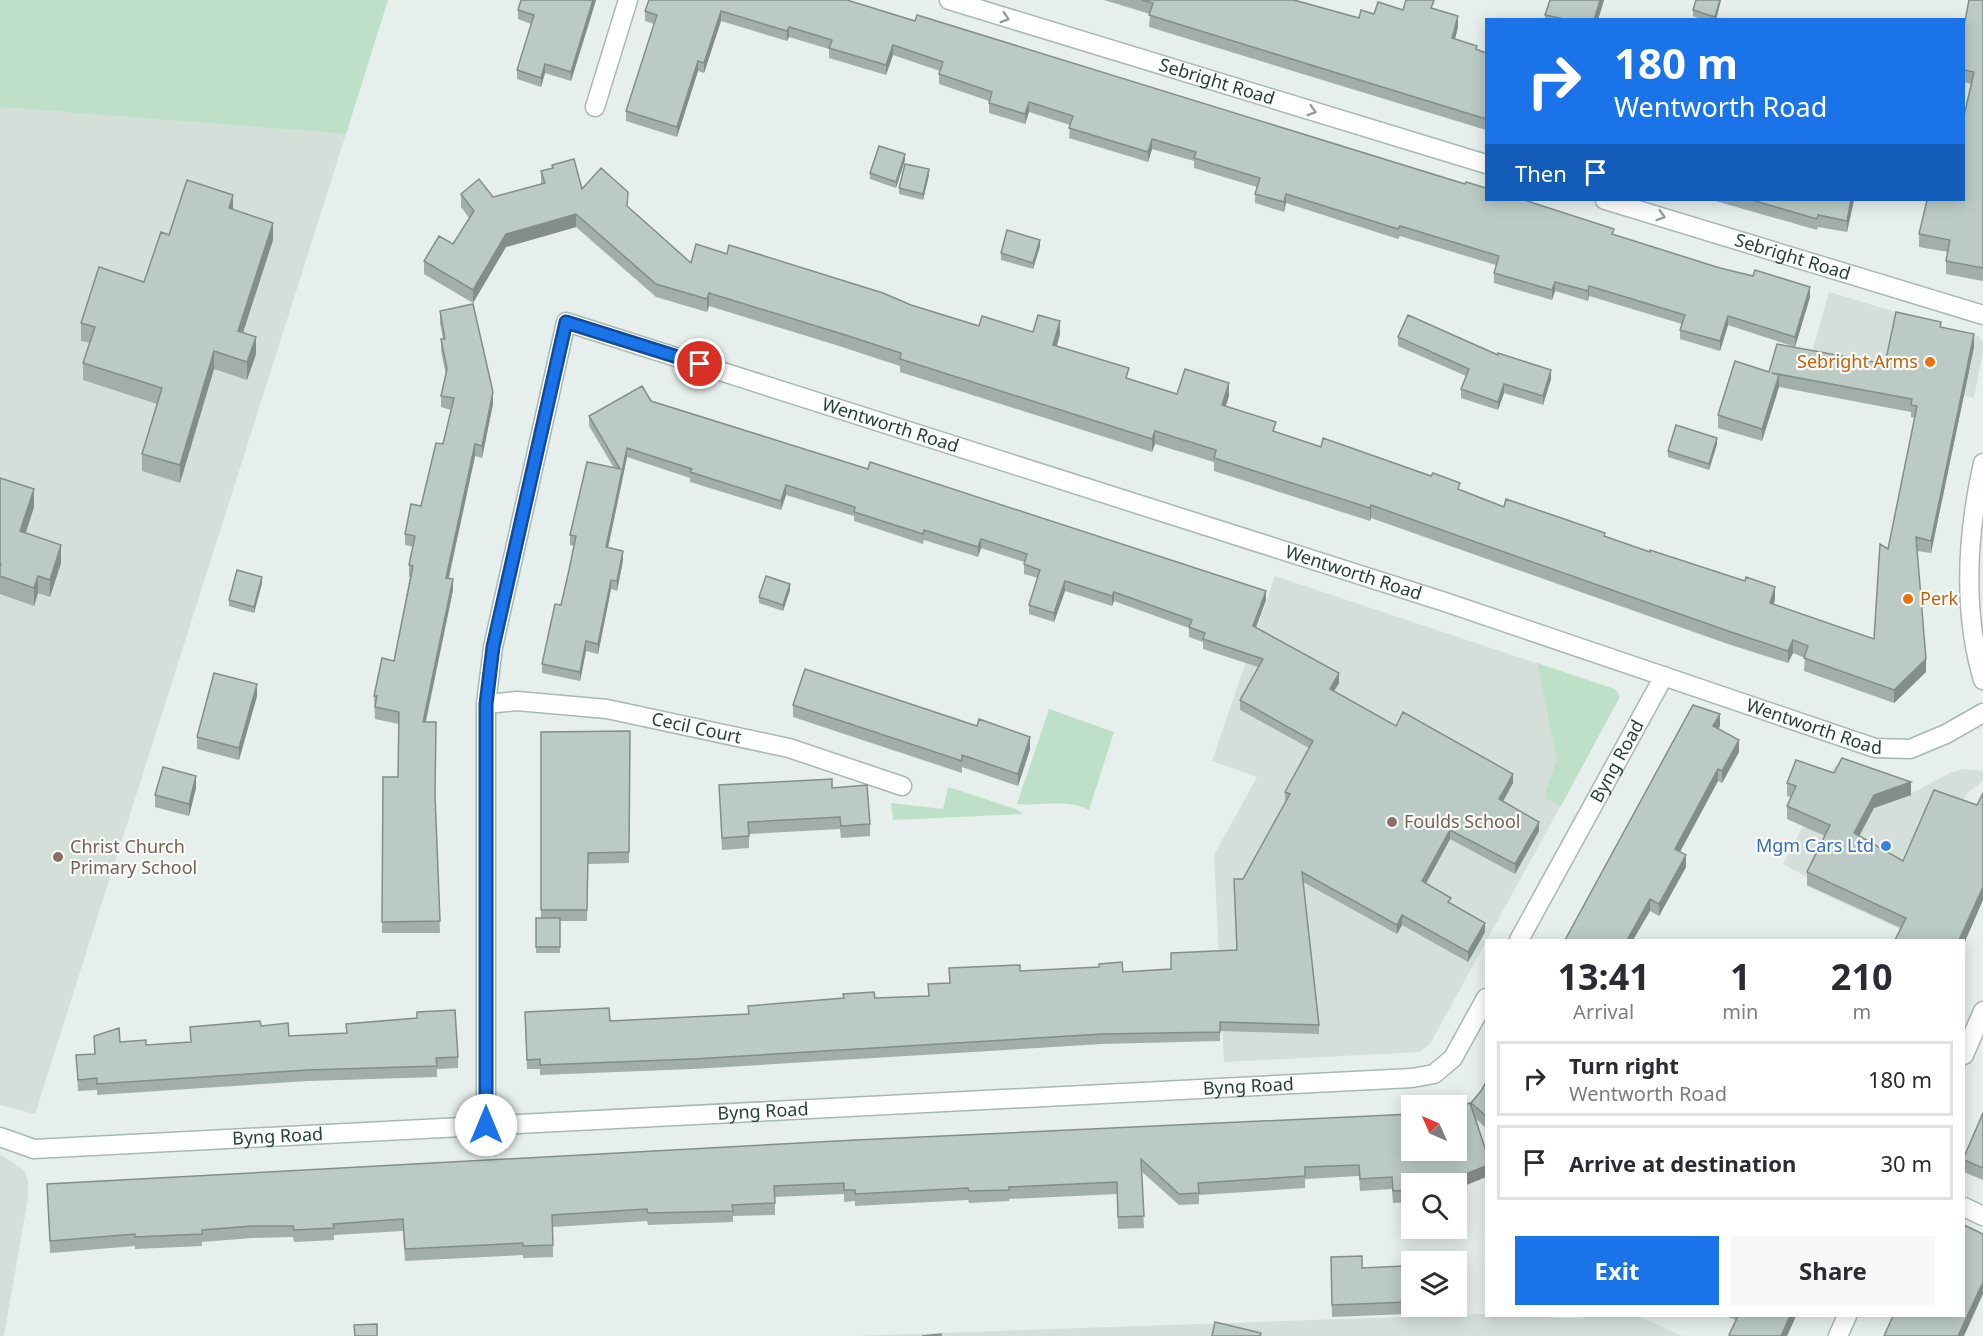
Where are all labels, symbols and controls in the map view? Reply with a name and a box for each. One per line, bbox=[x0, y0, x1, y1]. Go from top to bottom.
one-way arrow bbox=[999, 10, 1010, 23]
text: 180 m bbox=[1614, 34, 1738, 91]
icon: right bbox=[1515, 42, 1593, 120]
street label: Sebright Road bbox=[1156, 52, 1278, 110]
text: Wentworth Road bbox=[1614, 88, 1827, 125]
one-way arrow bbox=[1306, 104, 1317, 116]
icon: arrive bbox=[1579, 156, 1612, 189]
text: Then bbox=[1515, 158, 1567, 188]
one-way arrow bbox=[1655, 209, 1666, 222]
street label: Sebright Road bbox=[1732, 227, 1854, 285]
pin bbox=[674, 338, 725, 389]
icon: arrive bbox=[683, 347, 716, 380]
place label: Sebright Arms bbox=[1797, 349, 1918, 373]
marker: Sebright Arms bbox=[1923, 355, 1937, 369]
street label: Wentworth Road bbox=[819, 391, 962, 457]
street label: Wentworth Road bbox=[1282, 539, 1425, 605]
place label: Perk bbox=[1920, 586, 1958, 610]
marker: Perk bbox=[1901, 592, 1915, 606]
street label: Wentworth Road bbox=[1743, 692, 1882, 759]
street label: Cecil Court bbox=[649, 706, 744, 749]
street label: Byng Road bbox=[1584, 715, 1649, 806]
place label: Foulds School bbox=[1404, 809, 1520, 833]
marker: Foulds School bbox=[1385, 815, 1399, 829]
place label: Mgm Cars Ltd bbox=[1756, 833, 1874, 857]
place label: Christ Church Primary School bbox=[70, 834, 197, 879]
marker: Mgm Cars Ltd bbox=[1879, 839, 1893, 853]
marker: Christ Church Primary School bbox=[51, 850, 65, 864]
text: 13:41 bbox=[1557, 952, 1650, 1001]
text: 1 bbox=[1730, 952, 1751, 1001]
text: 210 bbox=[1831, 952, 1893, 1001]
text: Arrival bbox=[1573, 998, 1634, 1025]
text: min bbox=[1722, 998, 1758, 1025]
text: m bbox=[1852, 998, 1871, 1025]
text: Turn right bbox=[1569, 1050, 1679, 1080]
icon: right bbox=[1518, 1062, 1551, 1095]
text: 180 m bbox=[1868, 1064, 1932, 1094]
street label: Byng Road bbox=[1202, 1071, 1294, 1100]
text: Wentworth Road bbox=[1569, 1080, 1727, 1107]
position arrow bbox=[454, 1093, 518, 1157]
north arrow bbox=[1401, 1095, 1467, 1161]
map controls bbox=[1401, 1095, 1467, 1317]
street label: Byng Road bbox=[717, 1096, 809, 1125]
street label: Byng Road bbox=[231, 1121, 324, 1150]
icon: arrive bbox=[1518, 1146, 1551, 1179]
text: Arrive at destination bbox=[1569, 1148, 1796, 1178]
text: 30 m bbox=[1881, 1148, 1932, 1178]
button: search bbox=[1401, 1173, 1467, 1239]
button: Exit bbox=[1515, 1236, 1719, 1305]
button: Share bbox=[1731, 1236, 1935, 1305]
button: layers bbox=[1401, 1251, 1467, 1317]

